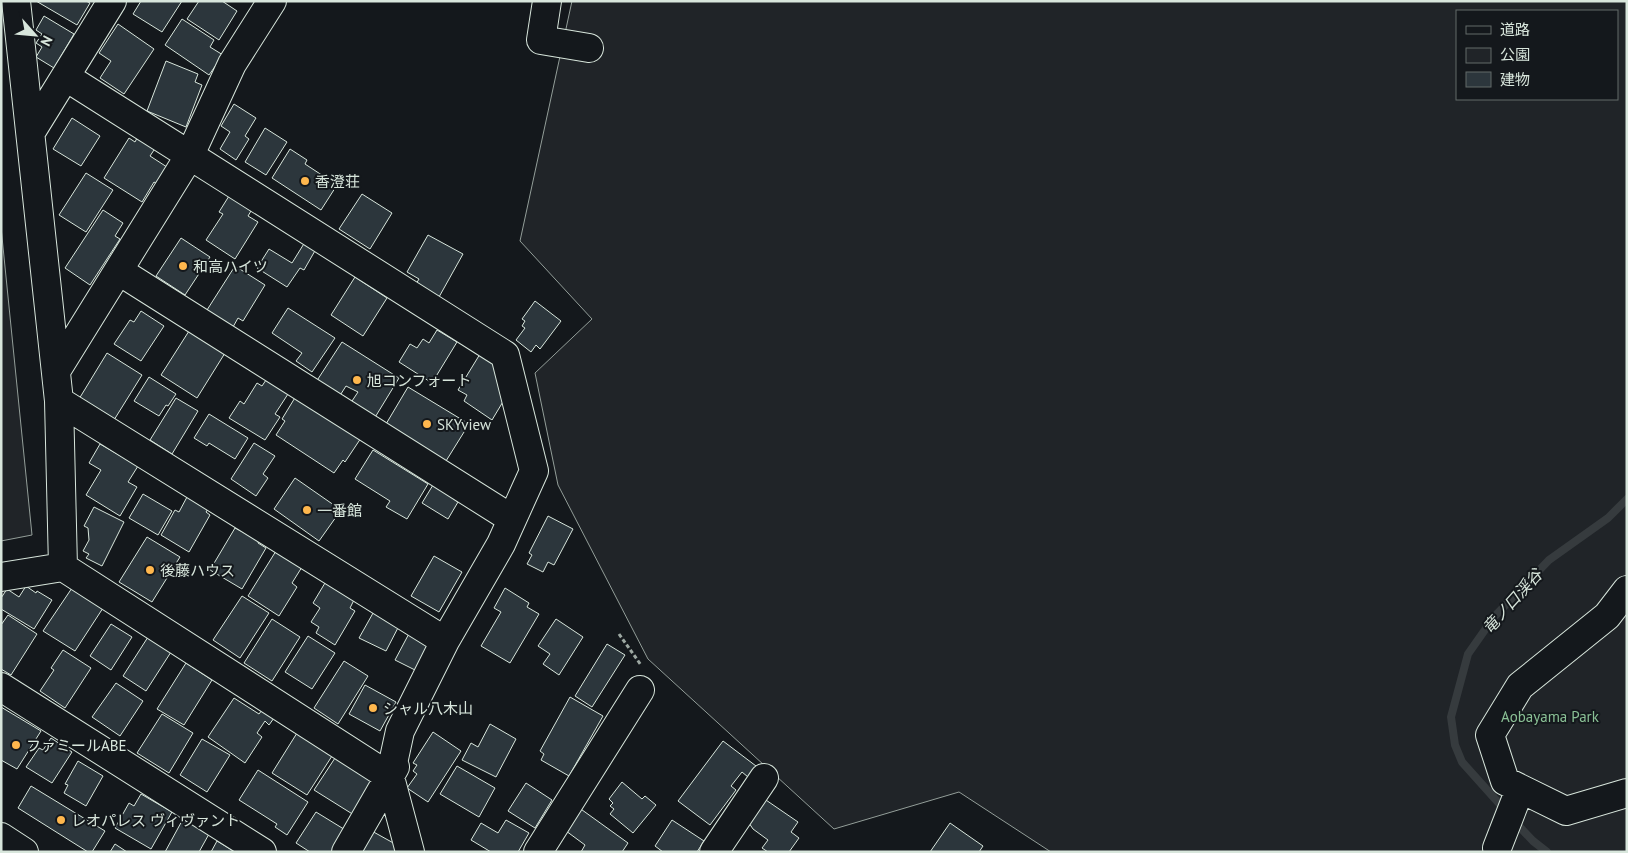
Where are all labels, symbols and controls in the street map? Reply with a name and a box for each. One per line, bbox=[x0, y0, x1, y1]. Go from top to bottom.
north arrow bbox=[10, 10, 60, 60]
legend bbox=[1456, 10, 1618, 100]
text: 道路 bbox=[1500, 20, 1530, 39]
text: N bbox=[36, 33, 57, 49]
text: 公園 bbox=[1500, 45, 1530, 64]
text: 建物 bbox=[1500, 70, 1530, 89]
place label: 香澄荘 bbox=[315, 172, 360, 191]
marker: 香澄荘 bbox=[299, 175, 311, 187]
place label: 和高ハイツ bbox=[193, 257, 268, 276]
marker: 和高ハイツ bbox=[177, 260, 189, 272]
place label: 旭コンフォート bbox=[367, 371, 472, 390]
marker: 旭コンフォート bbox=[351, 374, 363, 386]
place label: SKYview bbox=[437, 415, 491, 434]
marker: SKYview bbox=[421, 418, 433, 430]
place label: 一番館 bbox=[317, 501, 362, 520]
marker: 一番館 bbox=[301, 504, 313, 516]
place label: 後藤ハウス bbox=[160, 561, 235, 580]
water label: 竜ノ口渓谷 bbox=[1478, 563, 1548, 637]
marker: 後藤ハウス bbox=[144, 564, 156, 576]
place label: シャル八木山 bbox=[383, 699, 473, 718]
marker: シャル八木山 bbox=[367, 702, 379, 714]
park label: Aobayama Park bbox=[1501, 707, 1600, 726]
place label: ファミールABE bbox=[26, 736, 127, 755]
marker: ファミールABE bbox=[10, 739, 22, 751]
place label: レオパレス ヴィヴァント bbox=[71, 811, 240, 830]
marker: レオパレス ヴィヴァント bbox=[55, 814, 67, 826]

